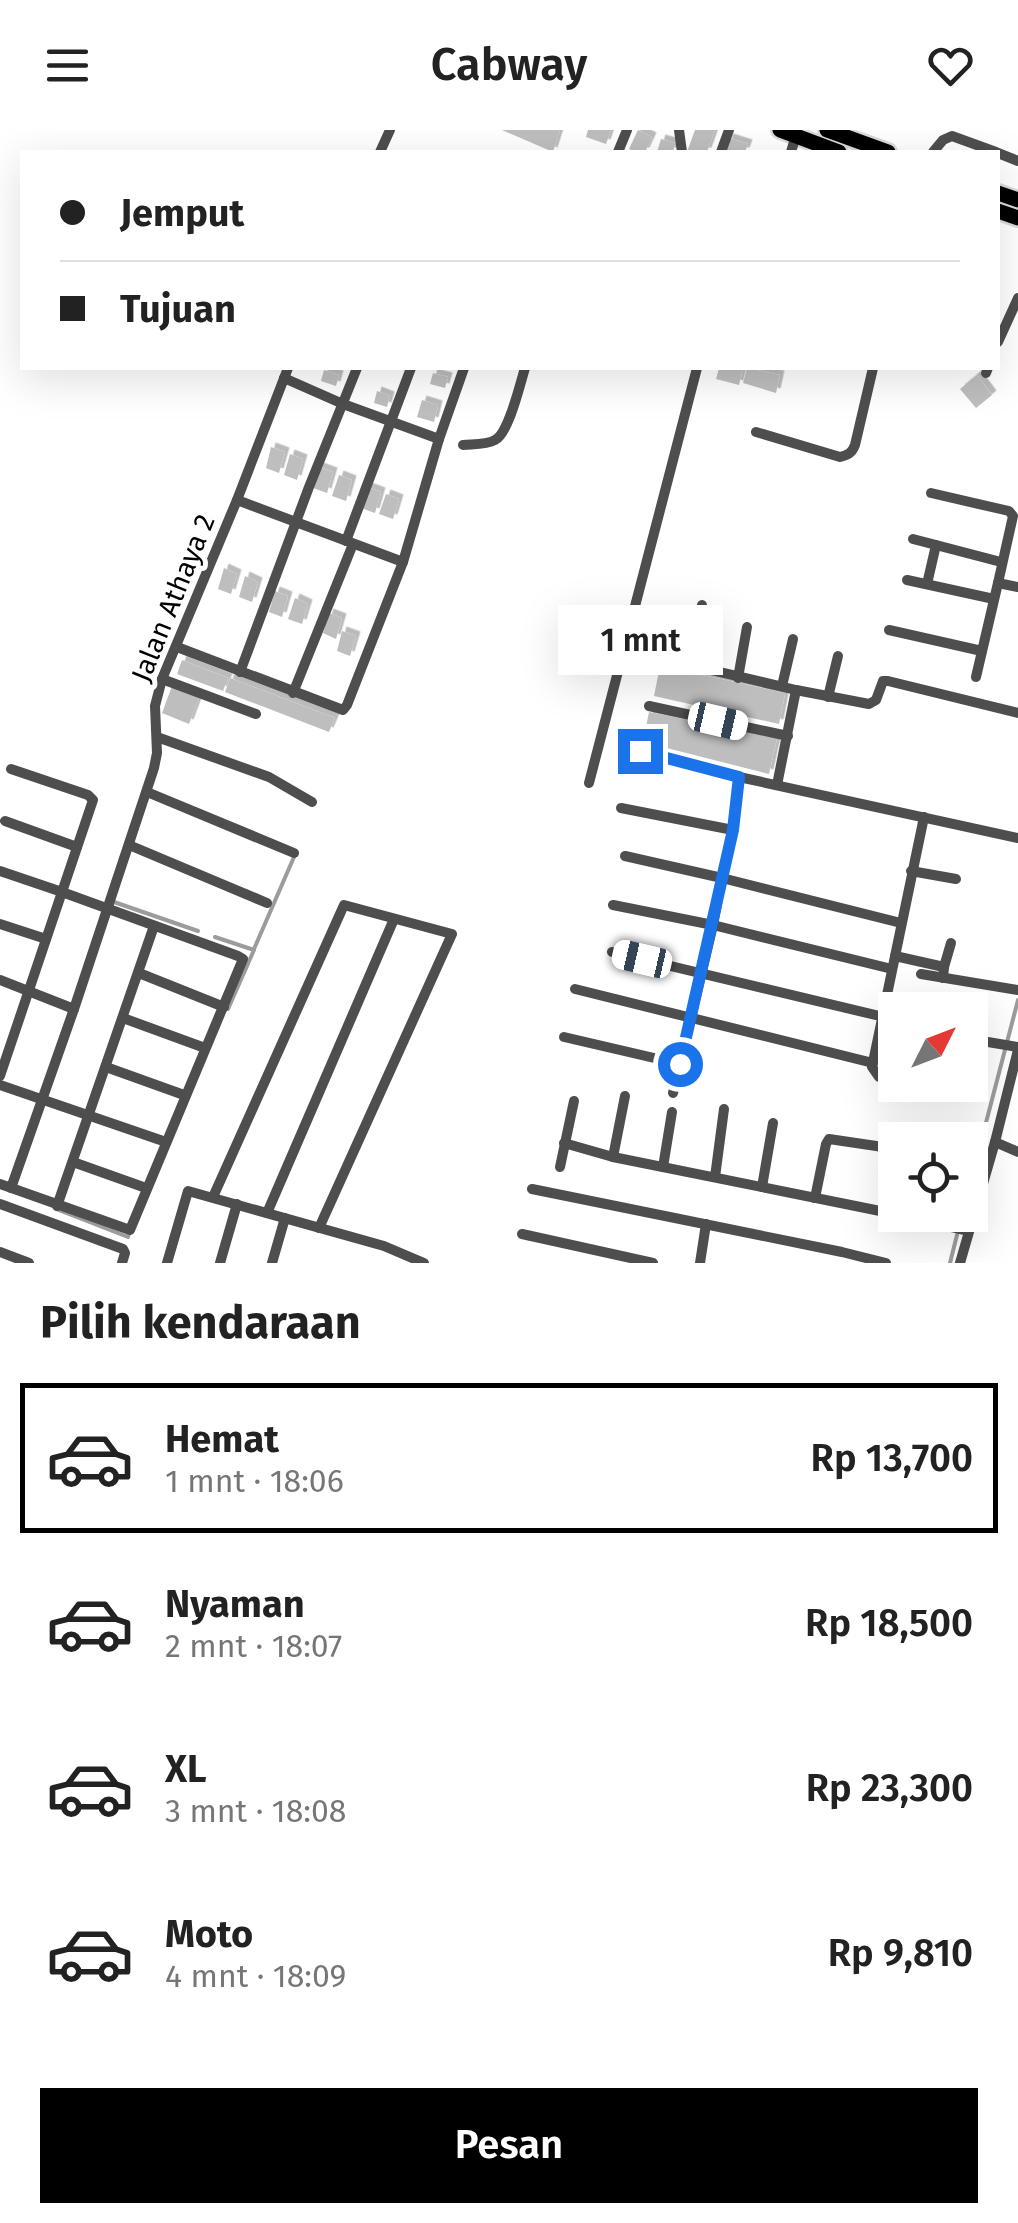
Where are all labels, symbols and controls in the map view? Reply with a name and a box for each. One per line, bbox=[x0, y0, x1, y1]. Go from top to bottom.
icon: menu bbox=[40, 38, 95, 93]
text: Cabway bbox=[431, 38, 587, 92]
icon: heart bbox=[923, 38, 978, 93]
text: Jemput bbox=[120, 190, 244, 236]
text: Tujuan bbox=[120, 286, 236, 332]
street label: Jalan Athaya 2 bbox=[124, 509, 222, 687]
callout: 1 mnt bbox=[558, 606, 722, 676]
text: 1 mnt bbox=[600, 621, 681, 659]
car bbox=[685, 700, 751, 742]
route end bbox=[618, 729, 663, 774]
car bbox=[609, 938, 675, 980]
north arrow bbox=[878, 992, 988, 1102]
map controls bbox=[878, 992, 988, 1232]
route start bbox=[658, 1042, 703, 1087]
button: locate bbox=[878, 1122, 988, 1232]
text: Pilih kendaraan bbox=[40, 1296, 361, 1350]
icon: car bbox=[45, 1413, 135, 1503]
text: Hemat bbox=[165, 1416, 279, 1462]
text: Rp 13,700 bbox=[811, 1435, 973, 1481]
text: 1 mnt · 18:06 bbox=[165, 1462, 344, 1500]
icon: car bbox=[45, 1578, 135, 1668]
text: Nyaman bbox=[165, 1581, 305, 1627]
text: Rp 18,500 bbox=[805, 1600, 973, 1646]
text: 2 mnt · 18:07 bbox=[165, 1627, 342, 1665]
icon: car bbox=[45, 1743, 135, 1833]
text: XL bbox=[165, 1746, 207, 1792]
text: Rp 23,300 bbox=[806, 1765, 973, 1811]
text: 3 mnt · 18:08 bbox=[165, 1792, 346, 1830]
icon: car bbox=[45, 1908, 135, 1998]
text: Moto bbox=[165, 1911, 253, 1957]
text: Rp 9,810 bbox=[828, 1930, 973, 1976]
text: 4 mnt · 18:09 bbox=[165, 1957, 346, 1995]
button: Pesan bbox=[40, 2088, 978, 2203]

